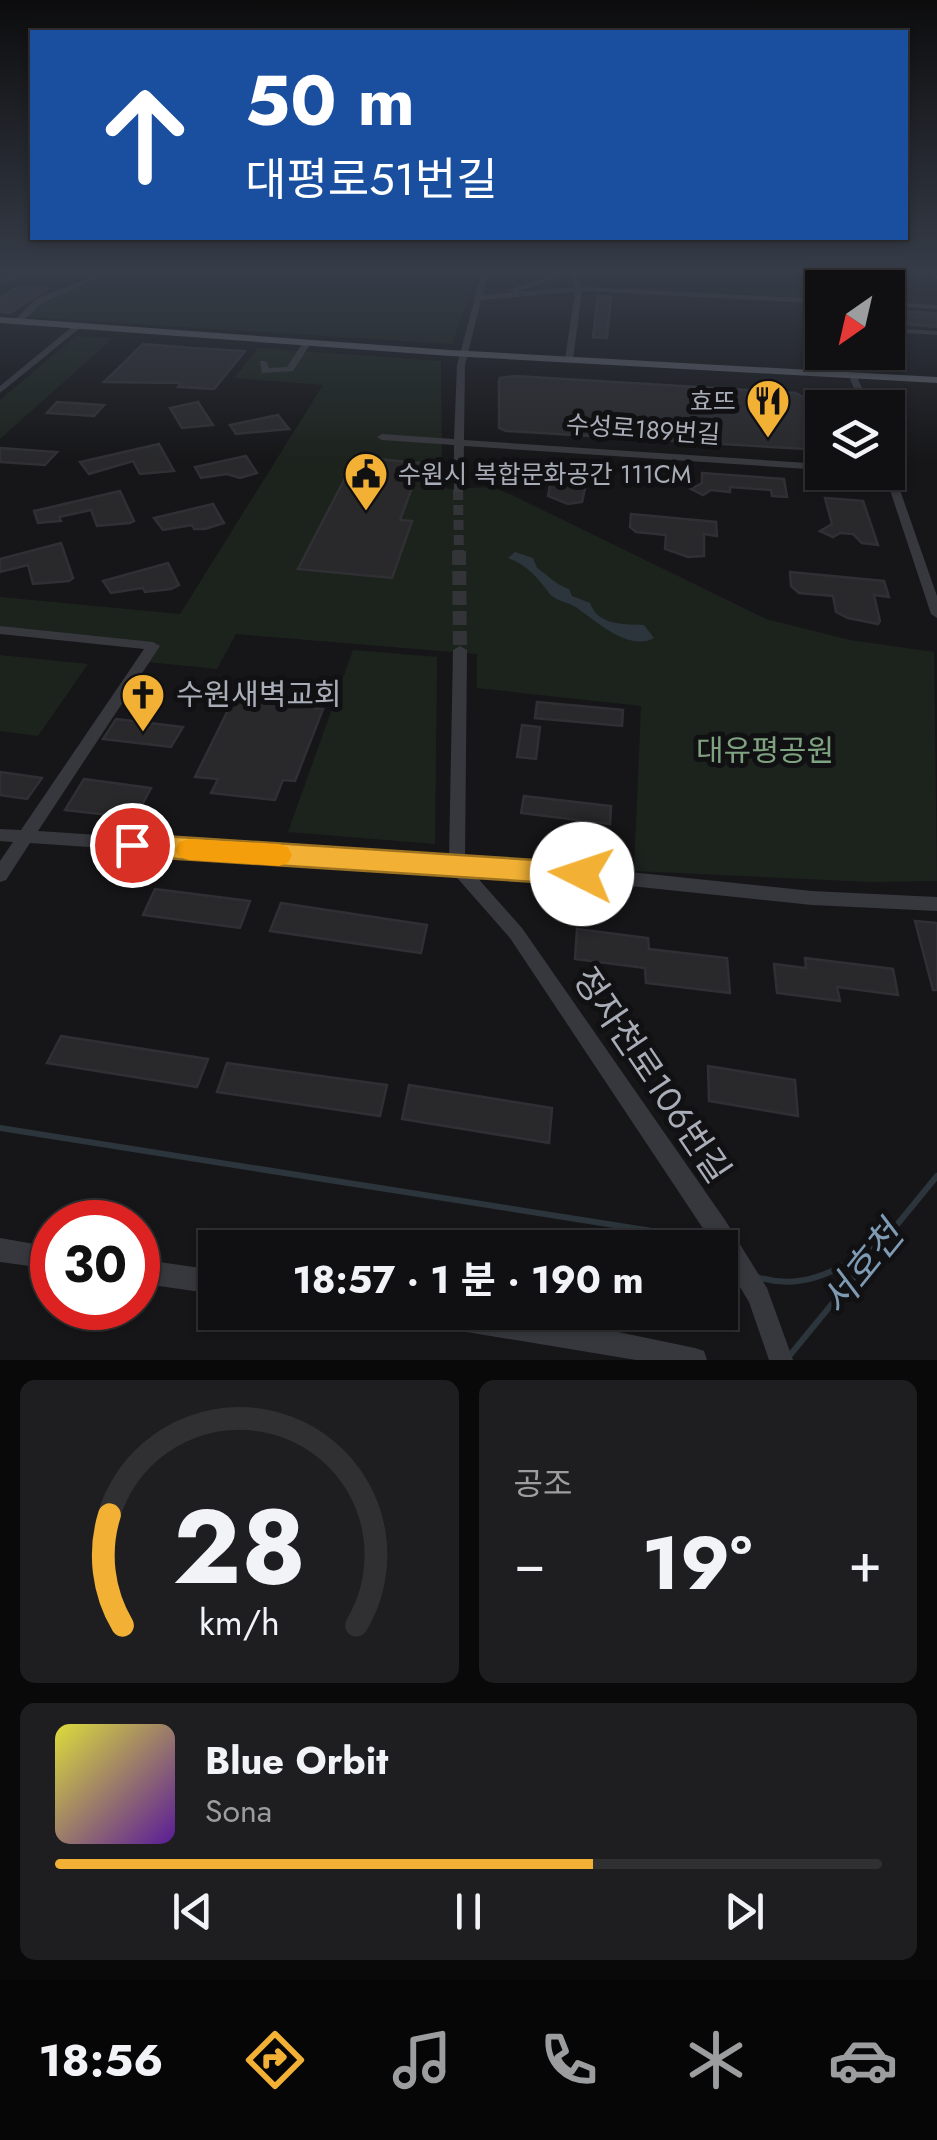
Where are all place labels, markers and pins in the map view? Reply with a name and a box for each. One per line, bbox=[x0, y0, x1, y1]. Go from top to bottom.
restaurant icon: 효뜨 bbox=[745, 378, 791, 439]
place label: 효뜨 bbox=[690, 383, 736, 419]
public building icon: 수원시 복합문화공간 111CM bbox=[343, 451, 389, 512]
place label: 수원시 복합문화공간 111CM bbox=[398, 456, 691, 492]
church icon: 수원새벽교회 bbox=[120, 672, 166, 733]
place label: 수원새벽교회 bbox=[176, 673, 342, 716]
pin bbox=[90, 803, 175, 888]

